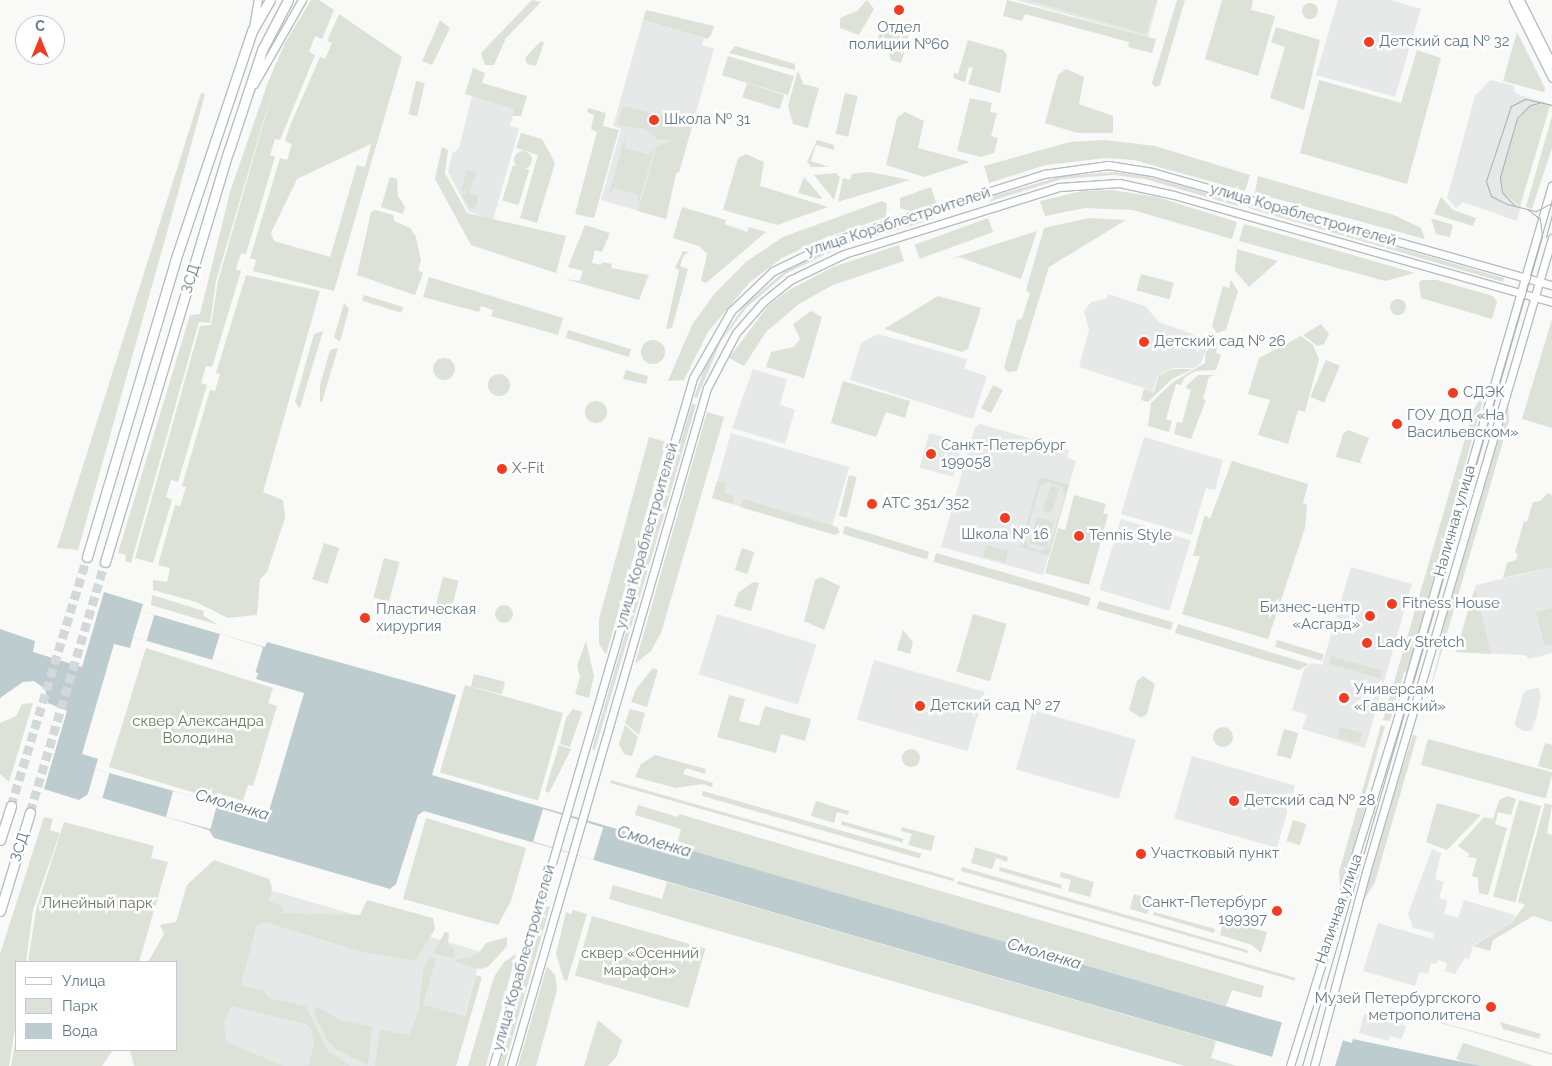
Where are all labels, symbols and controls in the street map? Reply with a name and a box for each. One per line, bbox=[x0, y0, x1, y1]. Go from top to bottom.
marker: Отдел полиции №60 bbox=[893, 4, 905, 16]
north arrow bbox=[15, 15, 65, 65]
text: С bbox=[35, 18, 45, 34]
place label: Отдел полиции №60 bbox=[849, 18, 949, 53]
place label: Детский сад № 32 bbox=[1379, 33, 1510, 51]
marker: Детский сад № 32 bbox=[1363, 36, 1375, 48]
place label: Школа № 31 bbox=[664, 111, 750, 129]
marker: Школа № 31 bbox=[648, 114, 660, 126]
street label: улица Кораблестроителей bbox=[1208, 180, 1398, 250]
street label: улица Кораблестроителей bbox=[804, 184, 992, 260]
street label: ЗСД bbox=[178, 262, 204, 296]
place label: Детский сад № 26 bbox=[1154, 333, 1286, 351]
marker: Детский сад № 26 bbox=[1138, 336, 1150, 348]
place label: СДЭК bbox=[1463, 384, 1505, 402]
marker: СДЭК bbox=[1447, 387, 1459, 399]
place label: ГОУ ДОД «На Васильевском» bbox=[1407, 406, 1519, 441]
marker: ГОУ ДОД «На Васильевском» bbox=[1391, 418, 1403, 430]
place label: Санкт-Петербург 199058 bbox=[941, 436, 1066, 471]
street label: улица Кораблестроителей bbox=[612, 441, 682, 631]
marker: Санкт-Петербург 199058 bbox=[925, 448, 937, 460]
place label: X-Fit bbox=[512, 460, 545, 478]
marker: X-Fit bbox=[496, 463, 508, 475]
street label: Наличная улица bbox=[1430, 463, 1480, 579]
place label: АТС 351/352 bbox=[882, 495, 969, 513]
marker: АТС 351/352 bbox=[866, 498, 878, 510]
marker: Школа № 16 bbox=[999, 512, 1011, 524]
place label: Школа № 16 bbox=[961, 526, 1049, 544]
place label: Tennis Style bbox=[1089, 527, 1172, 545]
marker: Tennis Style bbox=[1073, 530, 1085, 542]
place label: Fitness House bbox=[1402, 595, 1500, 613]
place label: Бизнес-центр «Асгард» bbox=[1260, 598, 1360, 633]
marker: Fitness House bbox=[1386, 598, 1398, 610]
place label: Пластическая хирургия bbox=[376, 600, 476, 635]
marker: Бизнес-центр «Асгард» bbox=[1364, 610, 1376, 622]
marker: Пластическая хирургия bbox=[358, 611, 372, 625]
place label: Lady Stretch bbox=[1377, 634, 1465, 652]
marker: Lady Stretch bbox=[1361, 637, 1373, 649]
place label: Универсам «Гаванский» bbox=[1354, 680, 1446, 715]
marker: Универсам «Гаванский» bbox=[1338, 692, 1350, 704]
place label: Детский сад № 27 bbox=[930, 697, 1061, 715]
marker: Детский сад № 27 bbox=[914, 700, 926, 712]
park label: сквер Александра Володина bbox=[132, 712, 264, 747]
water label: Смоленка bbox=[193, 785, 271, 825]
place label: Детский сад № 28 bbox=[1244, 792, 1375, 810]
marker: Детский сад № 28 bbox=[1228, 795, 1240, 807]
water label: Смоленка bbox=[615, 822, 693, 862]
street label: ЗСД bbox=[7, 830, 33, 864]
place label: Участковый пункт bbox=[1151, 845, 1279, 863]
marker: Участковый пункт bbox=[1135, 848, 1147, 860]
street label: Наличная улица bbox=[1312, 852, 1366, 966]
street label: улица Кораблестроителей bbox=[489, 863, 559, 1053]
place label: Санкт-Петербург 199397 bbox=[1142, 893, 1267, 928]
park label: Линейный парк bbox=[41, 895, 153, 913]
marker: Санкт-Петербург 199397 bbox=[1271, 905, 1283, 917]
water label: Смоленка bbox=[1005, 934, 1083, 974]
park label: сквер «Осенний марафон» bbox=[581, 944, 699, 979]
legend bbox=[15, 961, 178, 1051]
text: Улица bbox=[62, 972, 106, 990]
place label: Музей Петербургского метрополитена bbox=[1315, 989, 1481, 1024]
text: Парк bbox=[62, 997, 98, 1015]
marker: Музей Петербургского метрополитена bbox=[1485, 1001, 1497, 1013]
text: Вода bbox=[62, 1022, 98, 1040]

